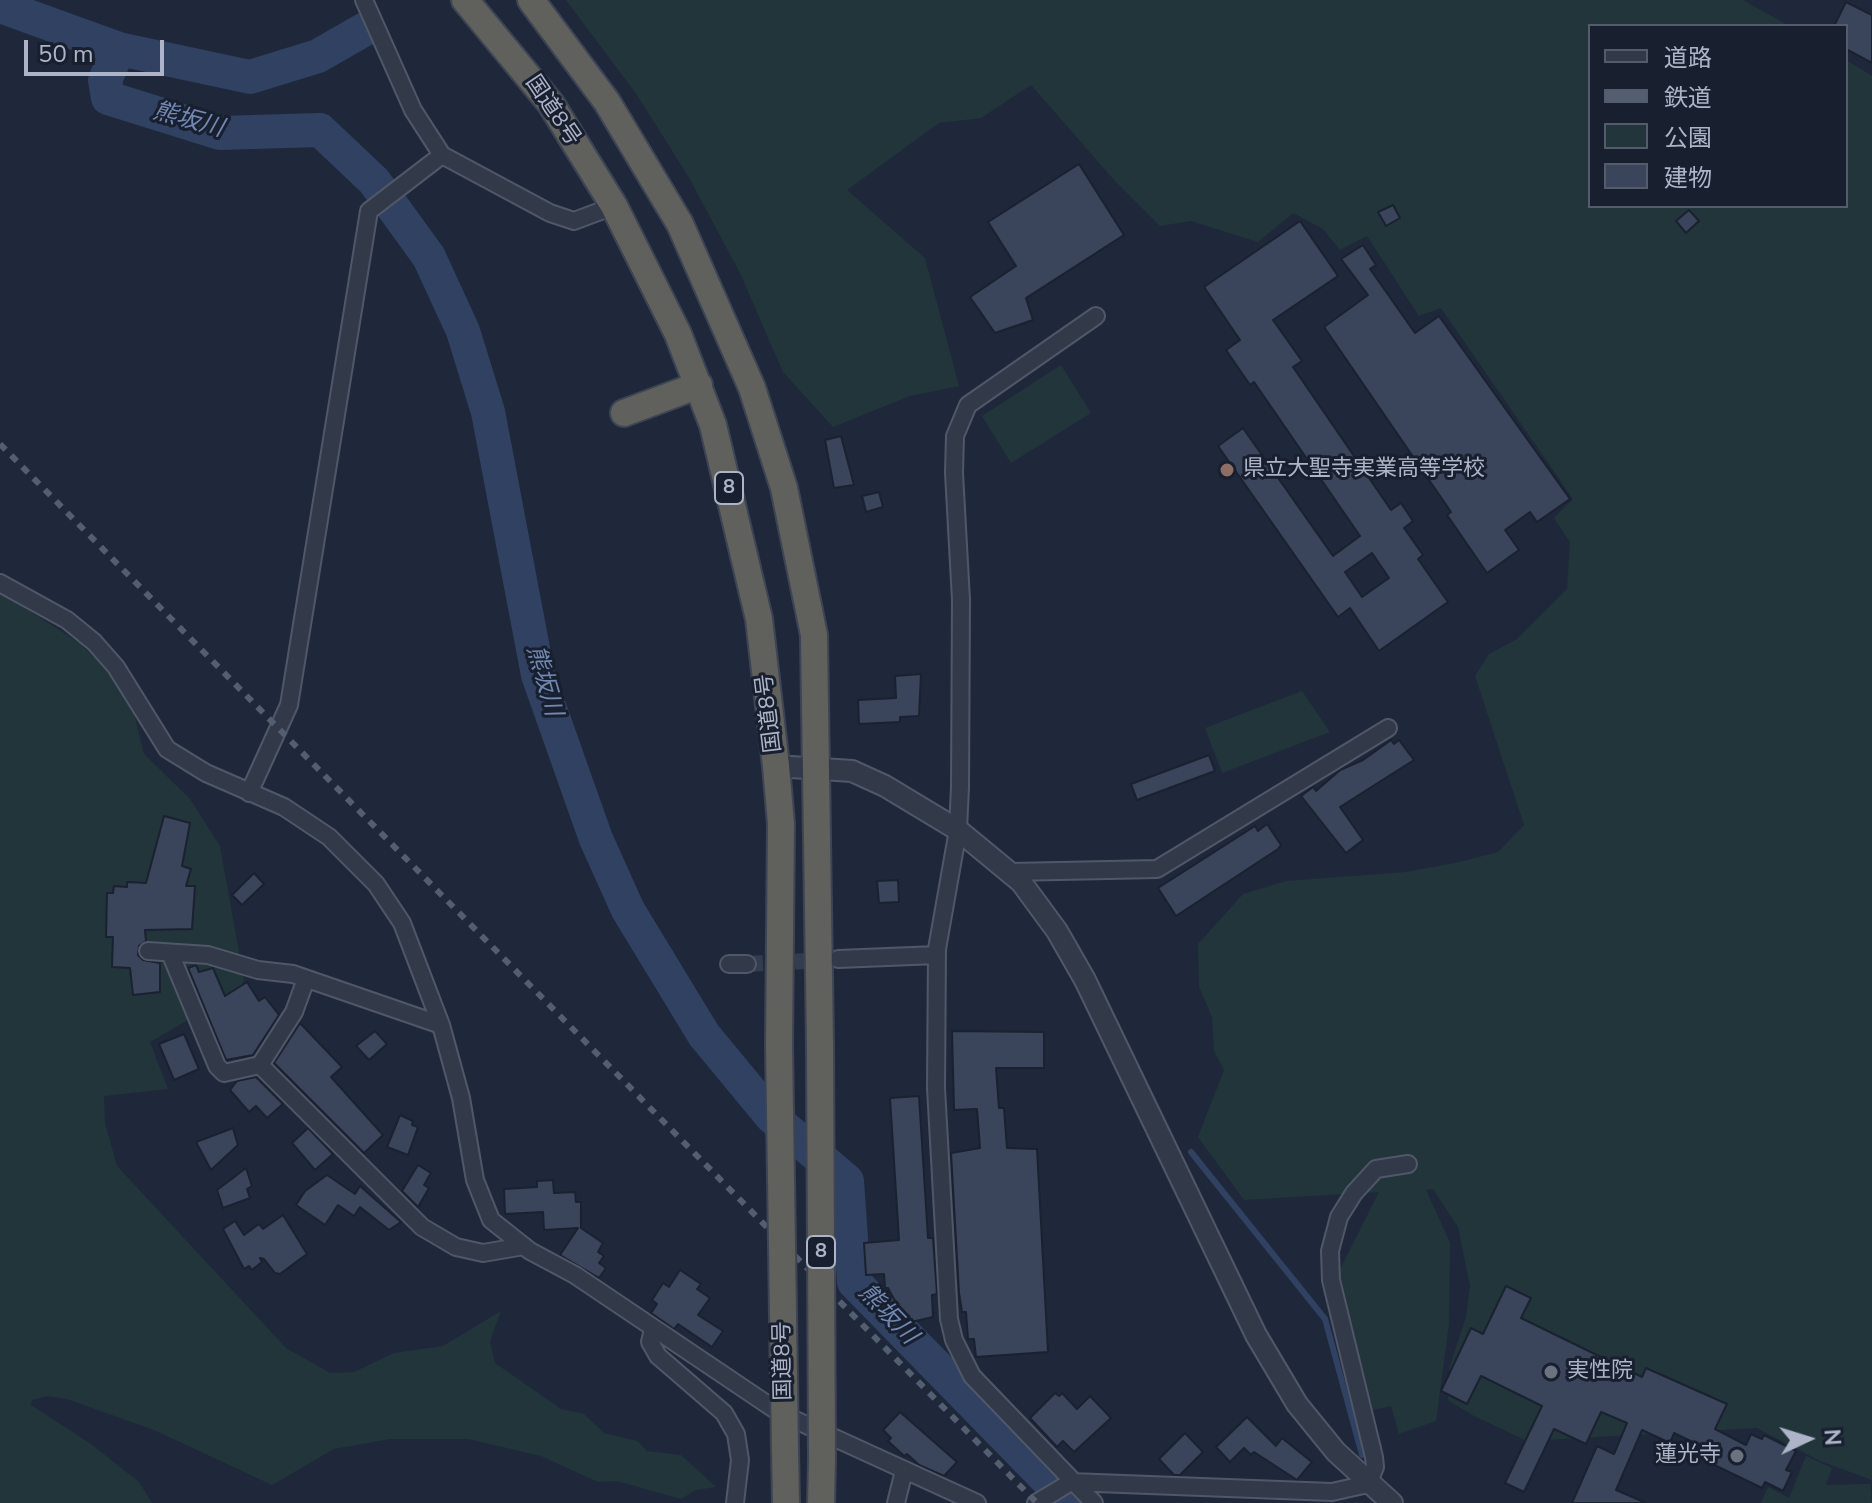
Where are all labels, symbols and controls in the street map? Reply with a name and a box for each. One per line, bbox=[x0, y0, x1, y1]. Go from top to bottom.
scale bar bbox=[28, 24, 168, 74]
legend bbox=[1588, 24, 1848, 208]
text: 50 m bbox=[38, 38, 94, 70]
text: 道路 bbox=[1664, 42, 1712, 74]
street label: 国道8号 bbox=[519, 71, 585, 151]
text: 鉄道 bbox=[1664, 82, 1712, 114]
water label: 熊坂川 bbox=[149, 98, 227, 144]
text: 公園 bbox=[1664, 122, 1712, 154]
text: 建物 bbox=[1664, 162, 1712, 194]
place label: 県立大聖寺実業高等学校 bbox=[1243, 457, 1485, 483]
marker: 県立大聖寺実業高等学校 bbox=[1218, 461, 1236, 479]
road number: 8 bbox=[715, 472, 743, 504]
water label: 熊坂川 bbox=[519, 642, 567, 720]
street label: 国道8号 bbox=[752, 672, 788, 754]
road number: 8 bbox=[807, 1236, 835, 1268]
water label: 熊坂川 bbox=[852, 1279, 922, 1351]
street label: 国道8号 bbox=[770, 1321, 798, 1401]
place label: 実性院 bbox=[1567, 1359, 1633, 1385]
marker: 実性院 bbox=[1542, 1363, 1560, 1381]
north arrow bbox=[1768, 1399, 1848, 1479]
text: N bbox=[1816, 1428, 1847, 1447]
place label: 蓮光寺 bbox=[1655, 1443, 1721, 1469]
marker: 蓮光寺 bbox=[1728, 1447, 1746, 1465]

